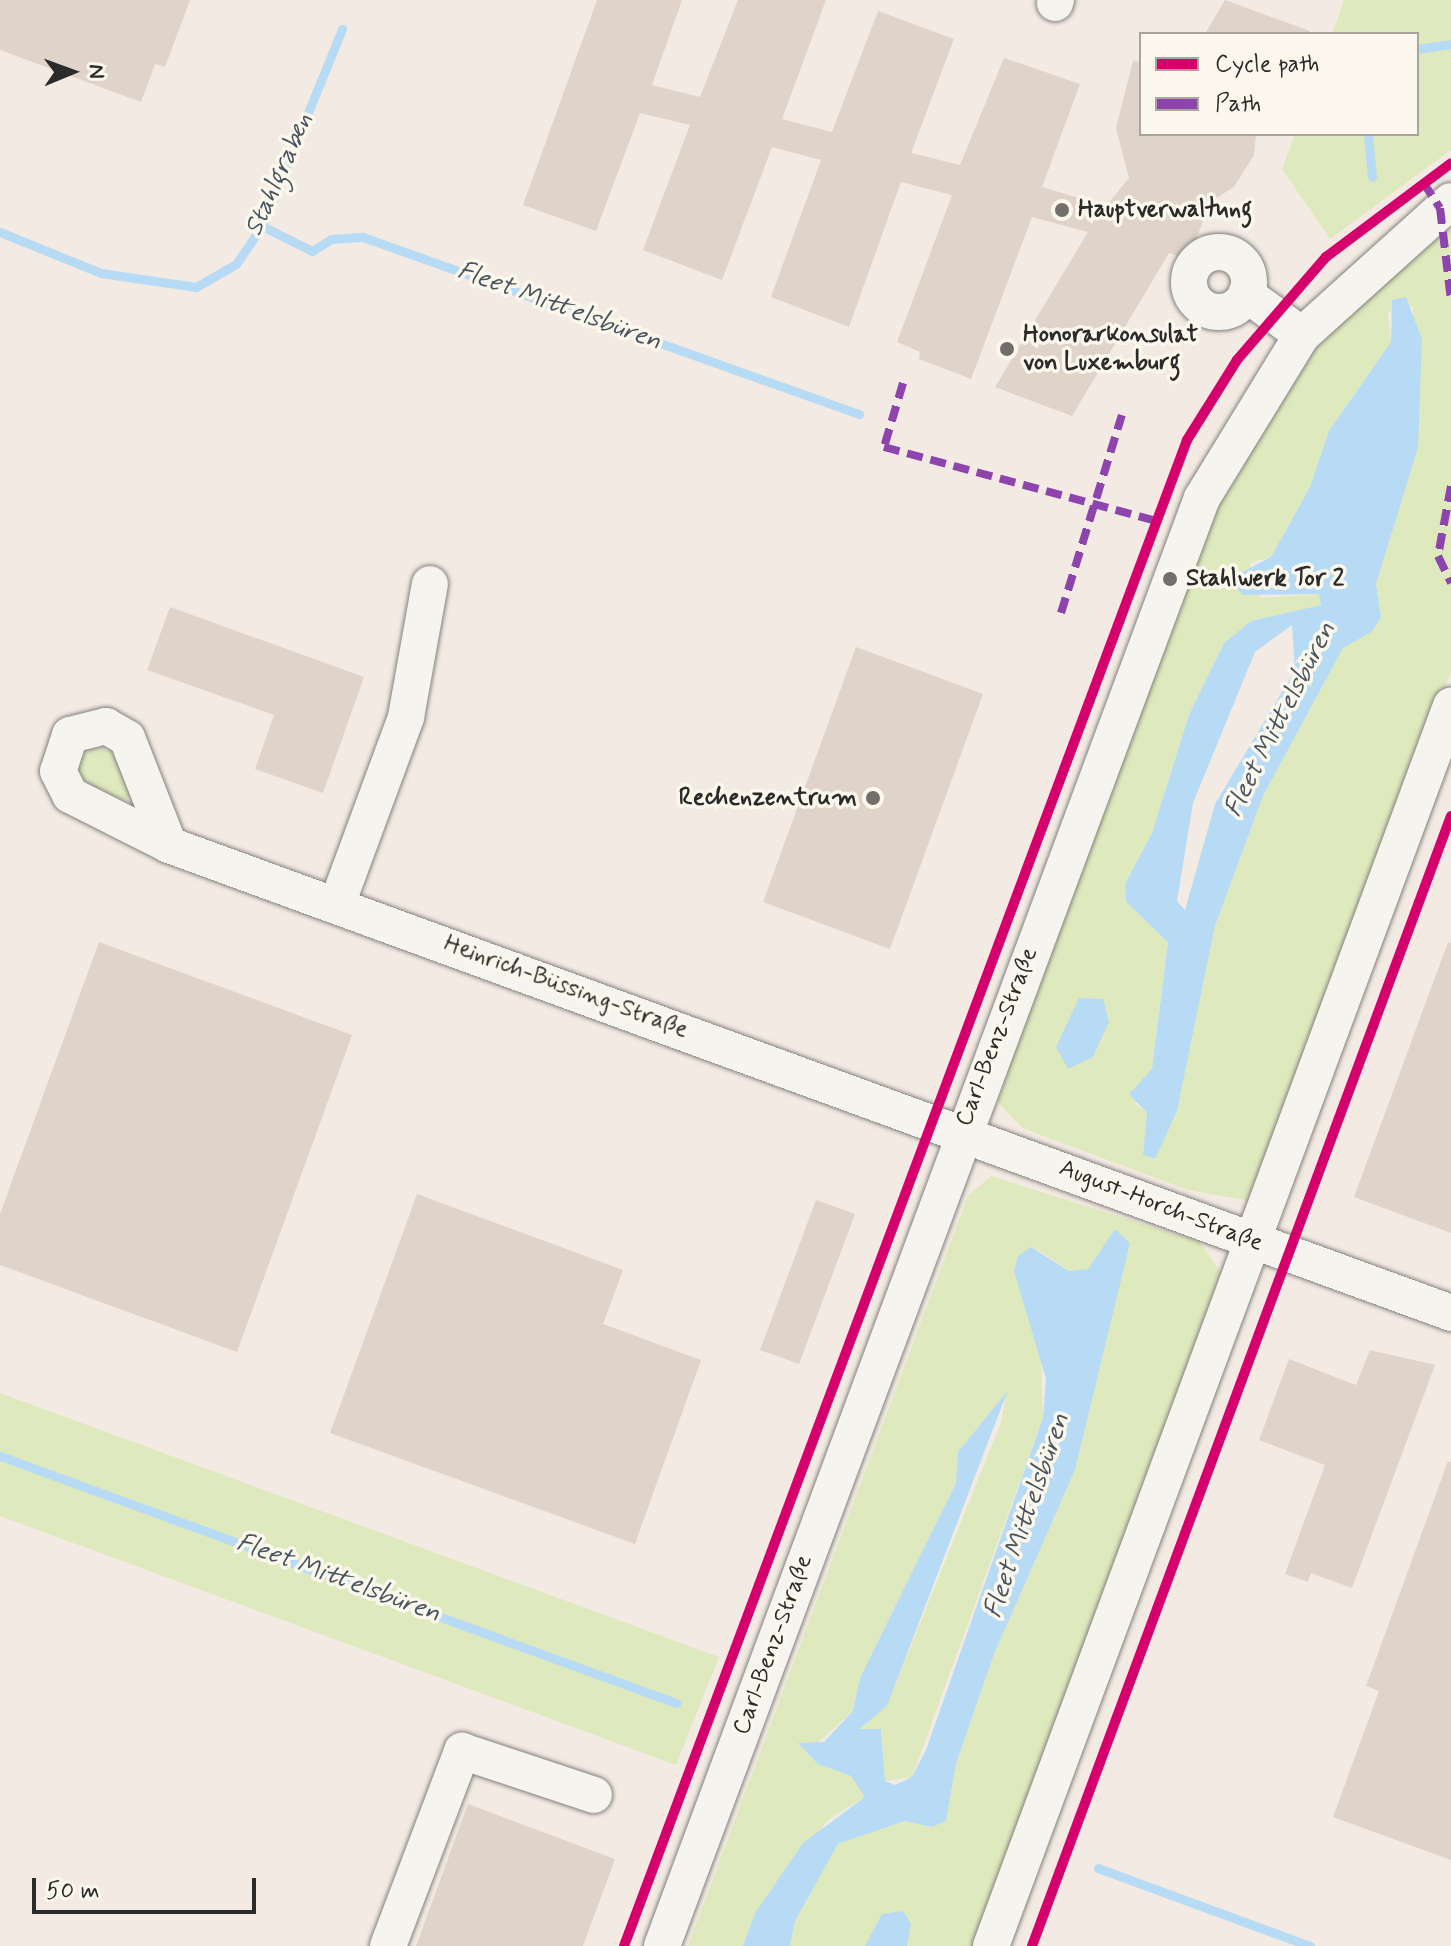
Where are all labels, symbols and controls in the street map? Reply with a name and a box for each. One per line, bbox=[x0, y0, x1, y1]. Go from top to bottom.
north arrow bbox=[32, 32, 112, 112]
legend bbox=[1139, 32, 1419, 136]
text: Cycle path bbox=[1215, 49, 1320, 80]
text: N bbox=[82, 64, 110, 79]
text: Path bbox=[1215, 89, 1261, 120]
water label: Stahlgraben bbox=[239, 109, 321, 241]
place label: Hauptverwaltung bbox=[1078, 196, 1252, 224]
marker: Hauptverwaltung bbox=[1053, 201, 1071, 219]
water label: Fleet Mittelsbüren bbox=[453, 256, 665, 358]
place label: Honorarkonsulat von Luxemburg bbox=[1023, 321, 1198, 377]
marker: Honorarkonsulat von Luxemburg bbox=[998, 340, 1016, 358]
place label: Stahlwerk Tor 2 bbox=[1186, 565, 1343, 593]
marker: Stahlwerk Tor 2 bbox=[1161, 570, 1179, 588]
water label: Fleet Mittelsbüren bbox=[1218, 617, 1344, 823]
place label: Rechenzentrum bbox=[679, 784, 857, 812]
marker: Rechenzentrum bbox=[864, 789, 882, 807]
street label: Heinrich-Büssing-Straße bbox=[440, 929, 692, 1045]
street label: Carl-Benz-Straße bbox=[950, 944, 1044, 1130]
street label: August-Horch-Straße bbox=[1055, 1154, 1267, 1258]
water label: Fleet Mittelsbüren bbox=[978, 1410, 1078, 1622]
water label: Fleet Mittelsbüren bbox=[232, 1528, 444, 1630]
street label: Carl-Benz-Straße bbox=[727, 1551, 819, 1739]
scale bar bbox=[36, 1862, 260, 1912]
text: 50 m bbox=[46, 1876, 100, 1907]

